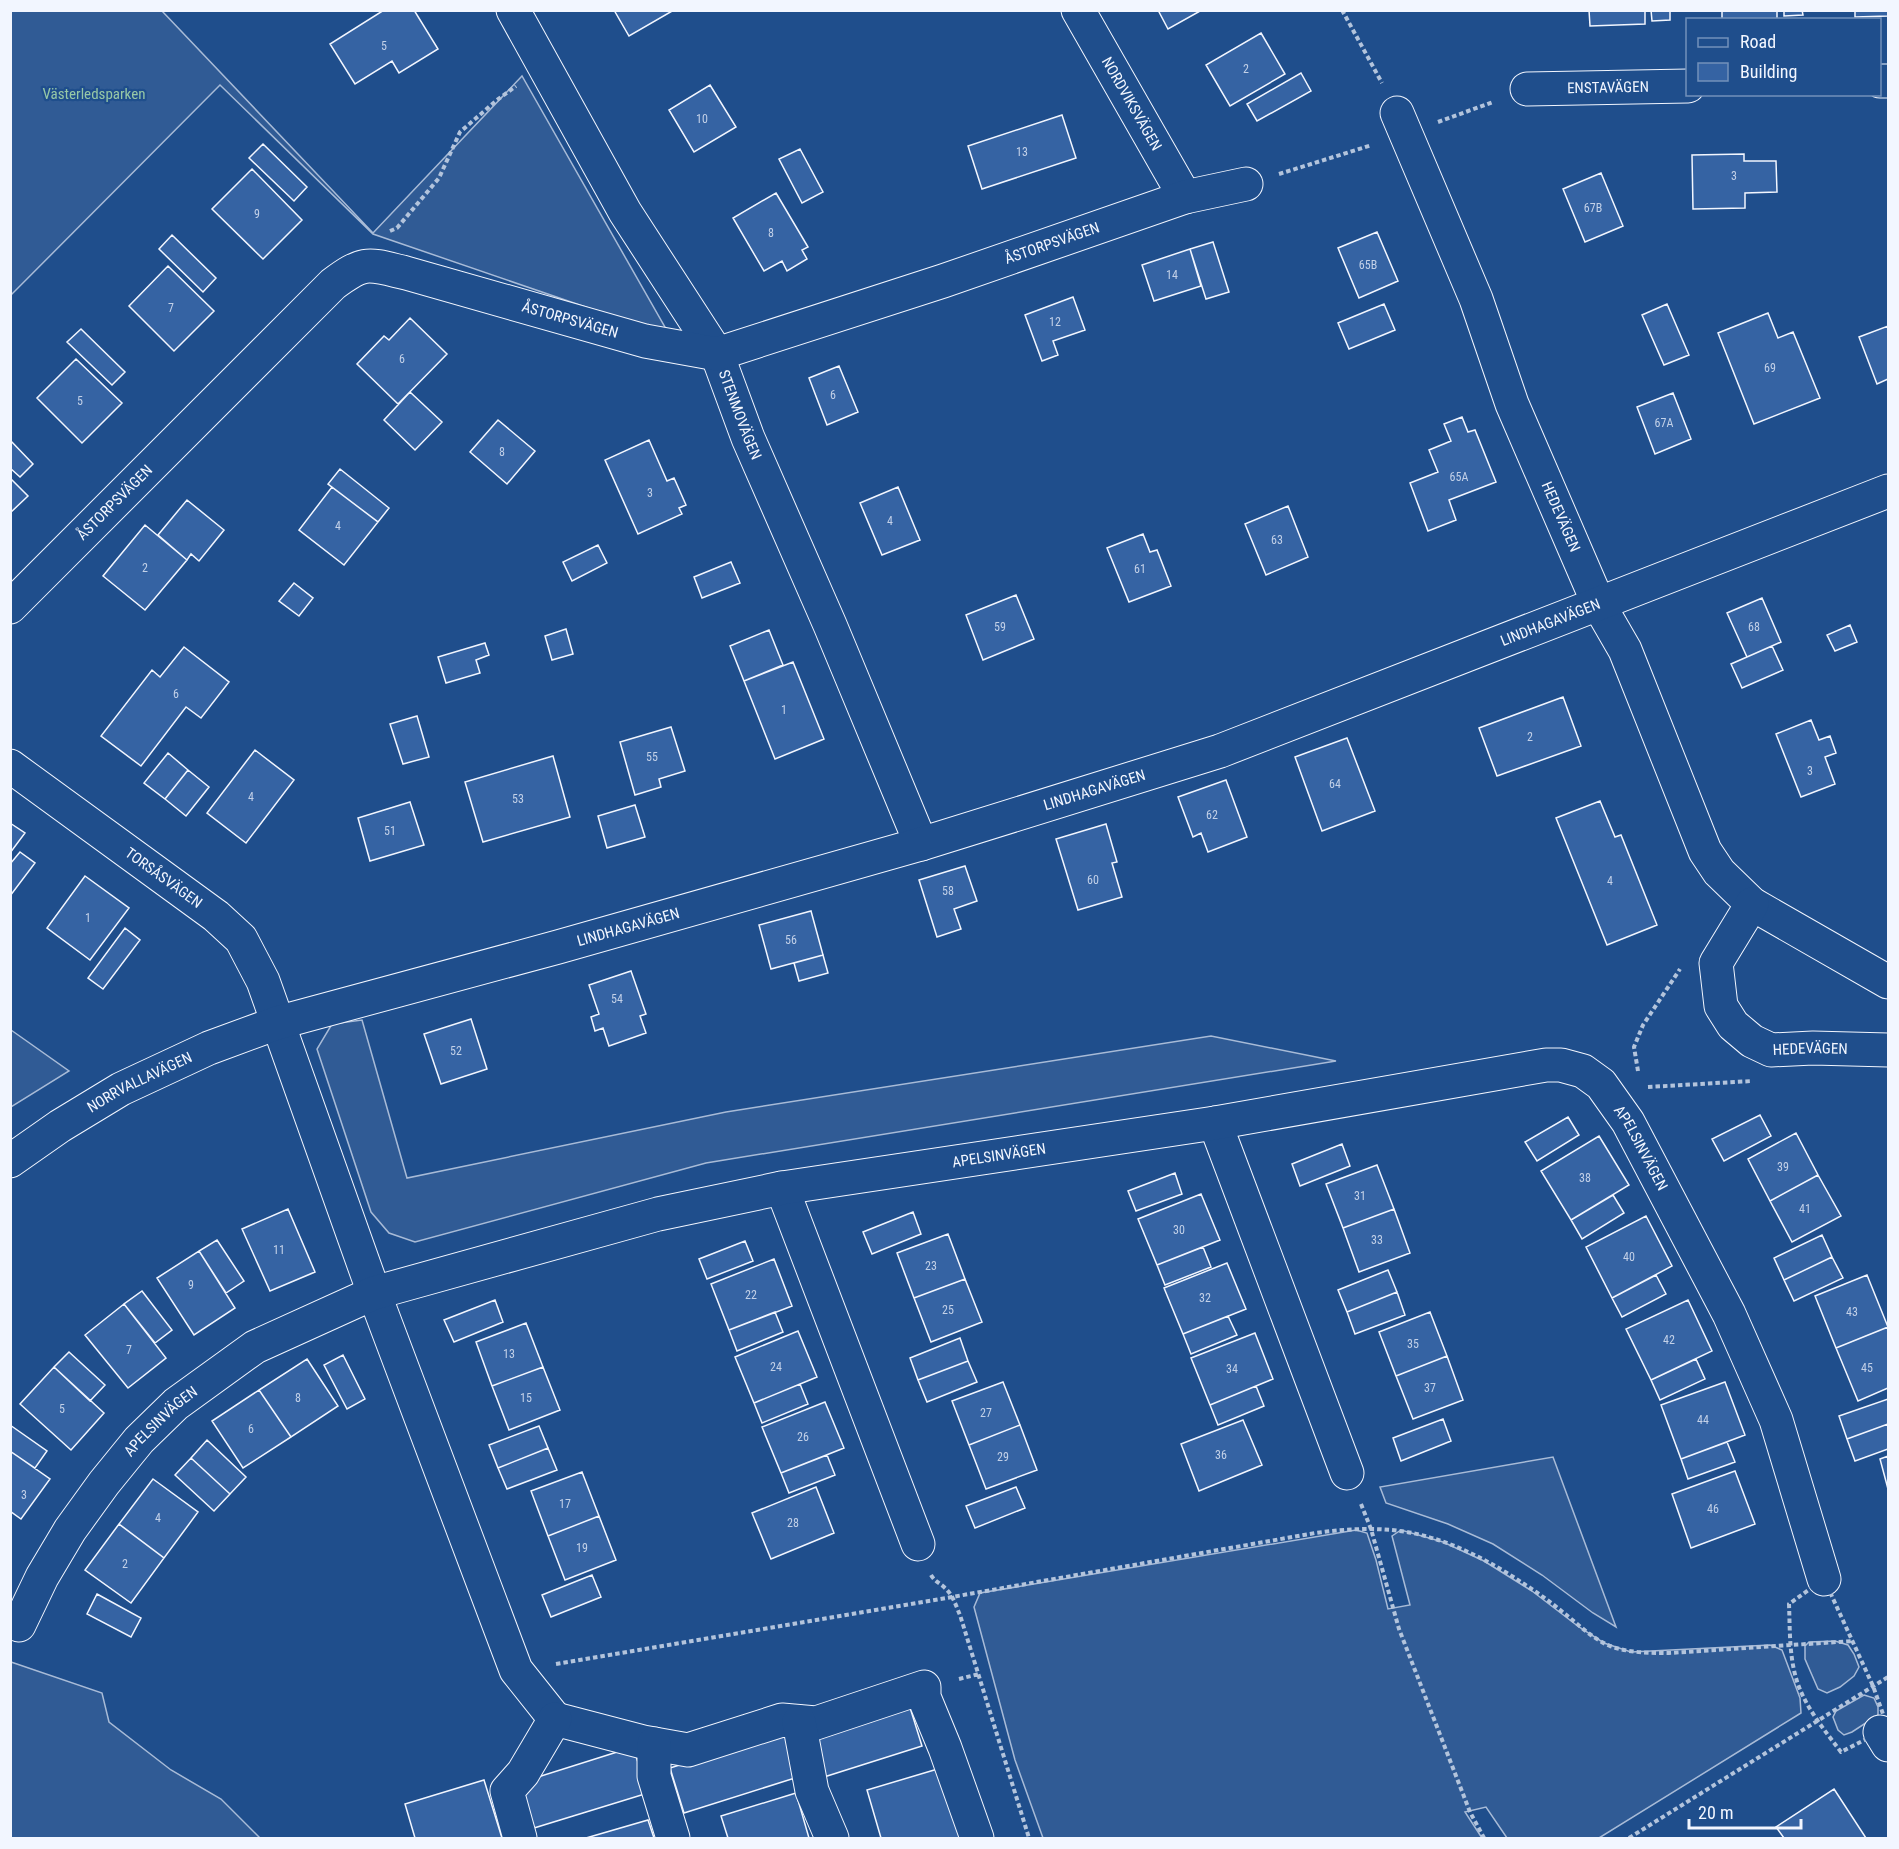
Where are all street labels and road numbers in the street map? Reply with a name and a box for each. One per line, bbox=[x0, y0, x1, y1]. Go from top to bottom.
street label: NORDVIKSVÄGEN bbox=[1098, 54, 1166, 154]
street label: ENSTAVÄGEN bbox=[1567, 78, 1649, 97]
street label: ÅSTORPSVÄGEN bbox=[1002, 218, 1102, 268]
street label: ÅSTORPSVÄGEN bbox=[520, 297, 620, 342]
street label: STENMOVÄGEN bbox=[715, 367, 765, 462]
street label: ÅSTORPSVÄGEN bbox=[73, 461, 156, 544]
street label: HEDEVÄGEN bbox=[1538, 479, 1584, 555]
street label: LINDHAGAVÄGEN bbox=[1498, 595, 1603, 650]
street label: LINDHAGAVÄGEN bbox=[1041, 766, 1148, 814]
street label: TORSÅSVÄGEN bbox=[122, 844, 206, 912]
street label: LINDHAGAVÄGEN bbox=[575, 904, 682, 950]
street label: HEDEVÄGEN bbox=[1772, 1039, 1848, 1059]
street label: NORRVALLAVÄGEN bbox=[84, 1048, 195, 1116]
street label: APELSINVÄGEN bbox=[1610, 1102, 1671, 1194]
street label: APELSINVÄGEN bbox=[951, 1140, 1047, 1171]
street label: APELSINVÄGEN bbox=[120, 1383, 201, 1460]

